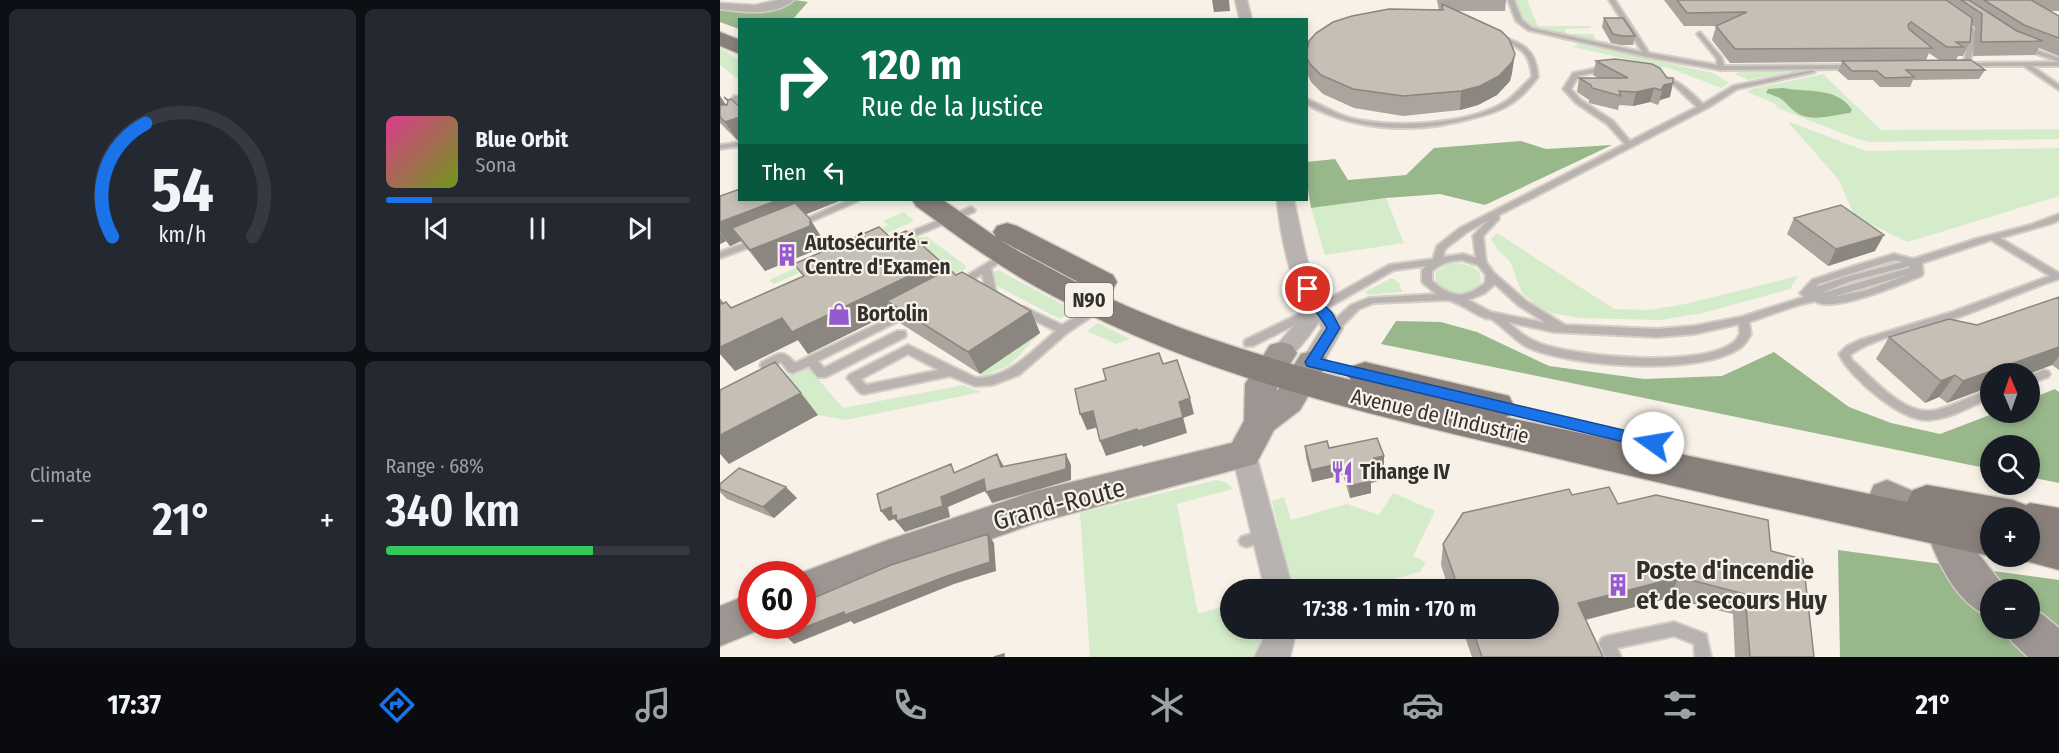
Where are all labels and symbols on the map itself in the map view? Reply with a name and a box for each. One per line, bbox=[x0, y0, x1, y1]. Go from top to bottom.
place label: Autosécurité - Centre d'Examen bbox=[804, 230, 951, 280]
building icon: Autosécurité - Centre d'Examen bbox=[774, 242, 800, 268]
pin bbox=[1282, 263, 1333, 314]
road number: N90 bbox=[1065, 283, 1113, 317]
shop icon: Bortolin bbox=[826, 301, 852, 327]
place label: Bortolin bbox=[857, 301, 928, 327]
north arrow bbox=[1980, 363, 2040, 423]
street label: Avenue de l'Industrie bbox=[1349, 383, 1531, 449]
position arrow bbox=[1621, 411, 1685, 475]
restaurant icon: Tihange IV bbox=[1329, 459, 1355, 485]
place label: Tihange IV bbox=[1360, 459, 1451, 485]
street label: Grand-Route bbox=[990, 472, 1128, 537]
place label: Poste d'incendie et de secours Huy bbox=[1636, 555, 1827, 616]
speed limit sign: 60 bbox=[738, 561, 816, 639]
building icon: Poste d'incendie et de secours Huy bbox=[1605, 572, 1631, 598]

